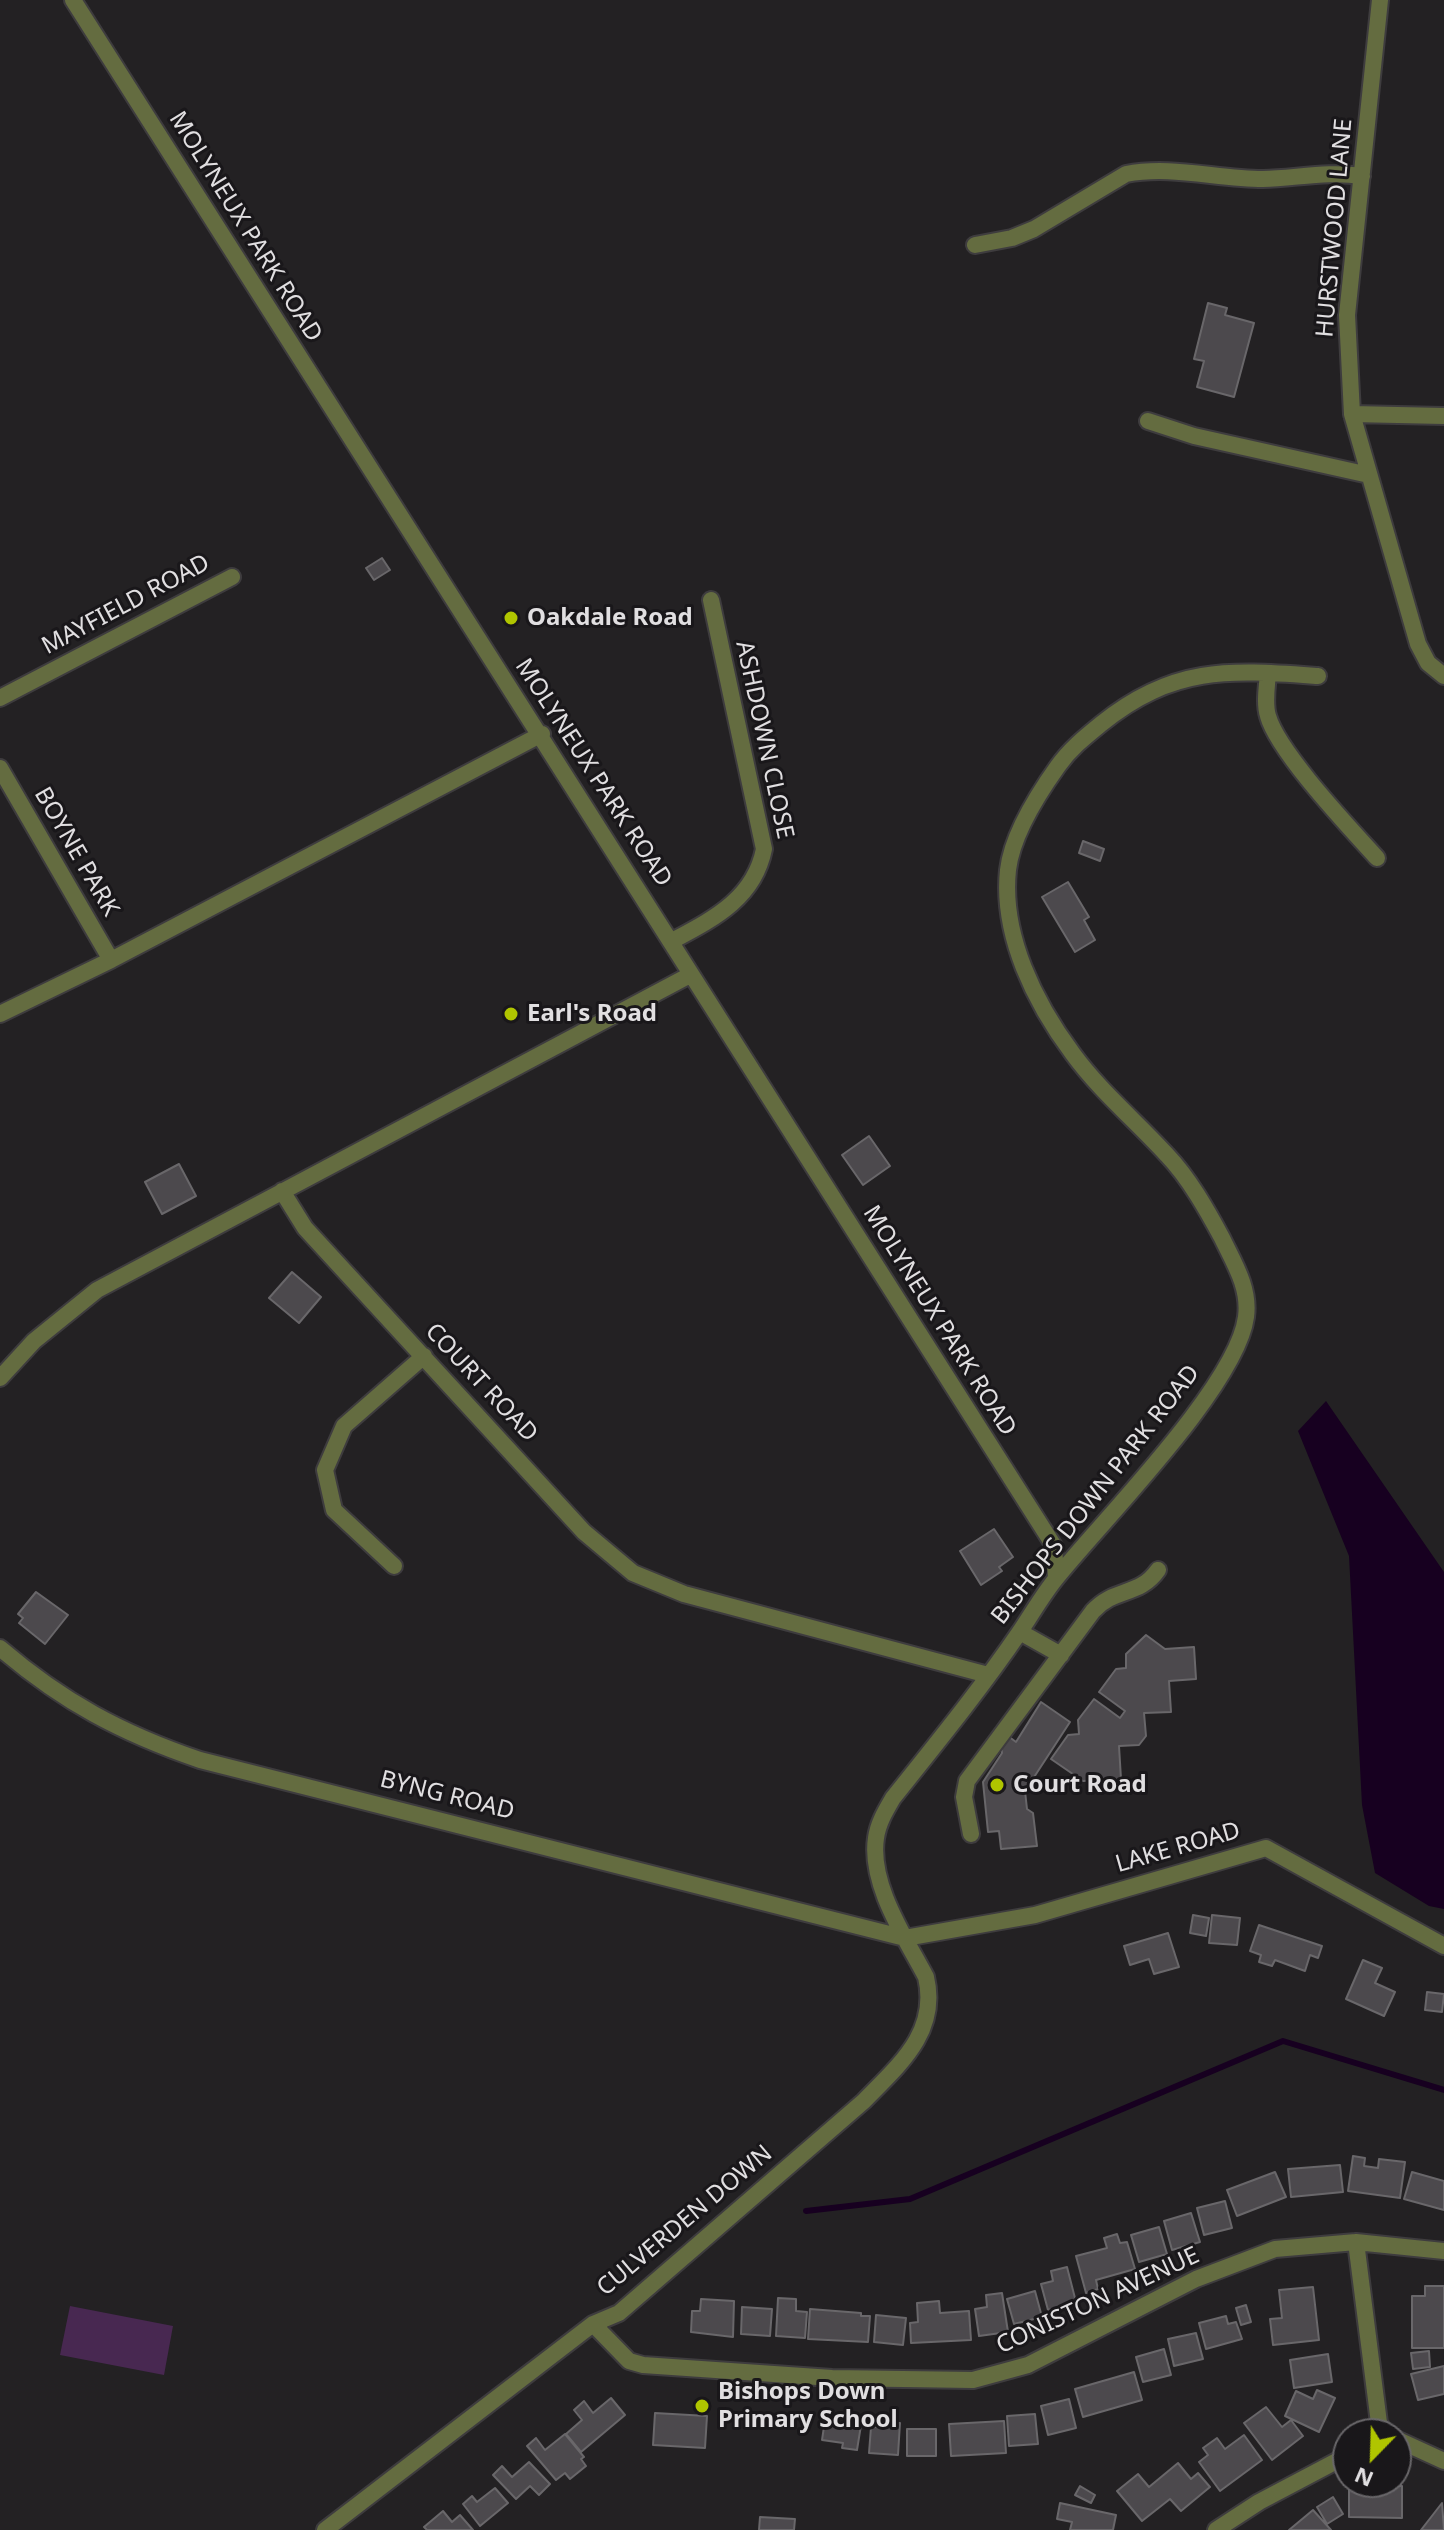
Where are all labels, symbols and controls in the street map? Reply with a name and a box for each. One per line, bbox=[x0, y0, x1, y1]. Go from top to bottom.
street label: MOLYNEUX PARK ROAD bbox=[162, 107, 328, 347]
street label: HURSTWOOD LANE bbox=[1311, 117, 1359, 339]
street label: MAYFIELD ROAD bbox=[37, 549, 215, 661]
place label: Oakdale Road bbox=[527, 604, 693, 632]
marker: Oakdale Road bbox=[502, 609, 520, 627]
street label: ASHDOWN CLOSE bbox=[729, 638, 799, 842]
street label: MOLYNEUX PARK ROAD bbox=[508, 654, 678, 892]
street label: BOYNE PARK bbox=[28, 782, 124, 922]
place label: Earl's Road bbox=[527, 1000, 657, 1028]
marker: Earl's Road bbox=[502, 1005, 520, 1023]
street label: MOLYNEUX PARK ROAD bbox=[856, 1201, 1022, 1441]
street label: COURT ROAD bbox=[419, 1318, 543, 1448]
street label: BISHOPS DOWN PARK ROAD bbox=[986, 1360, 1206, 1630]
street label: BYNG ROAD bbox=[377, 1765, 517, 1827]
place label: Court Road bbox=[1013, 1771, 1147, 1799]
marker: Court Road bbox=[988, 1776, 1006, 1794]
street label: LAKE ROAD bbox=[1112, 1816, 1244, 1880]
street label: CULVERDEN DOWN bbox=[592, 2139, 778, 2303]
street label: CONISTON AVENUE bbox=[992, 2241, 1204, 2361]
place label: Bishops Down Primary School bbox=[718, 2378, 898, 2434]
marker: Bishops Down Primary School bbox=[693, 2397, 711, 2415]
north arrow bbox=[1332, 2418, 1412, 2498]
text: N bbox=[1349, 2461, 1378, 2496]

